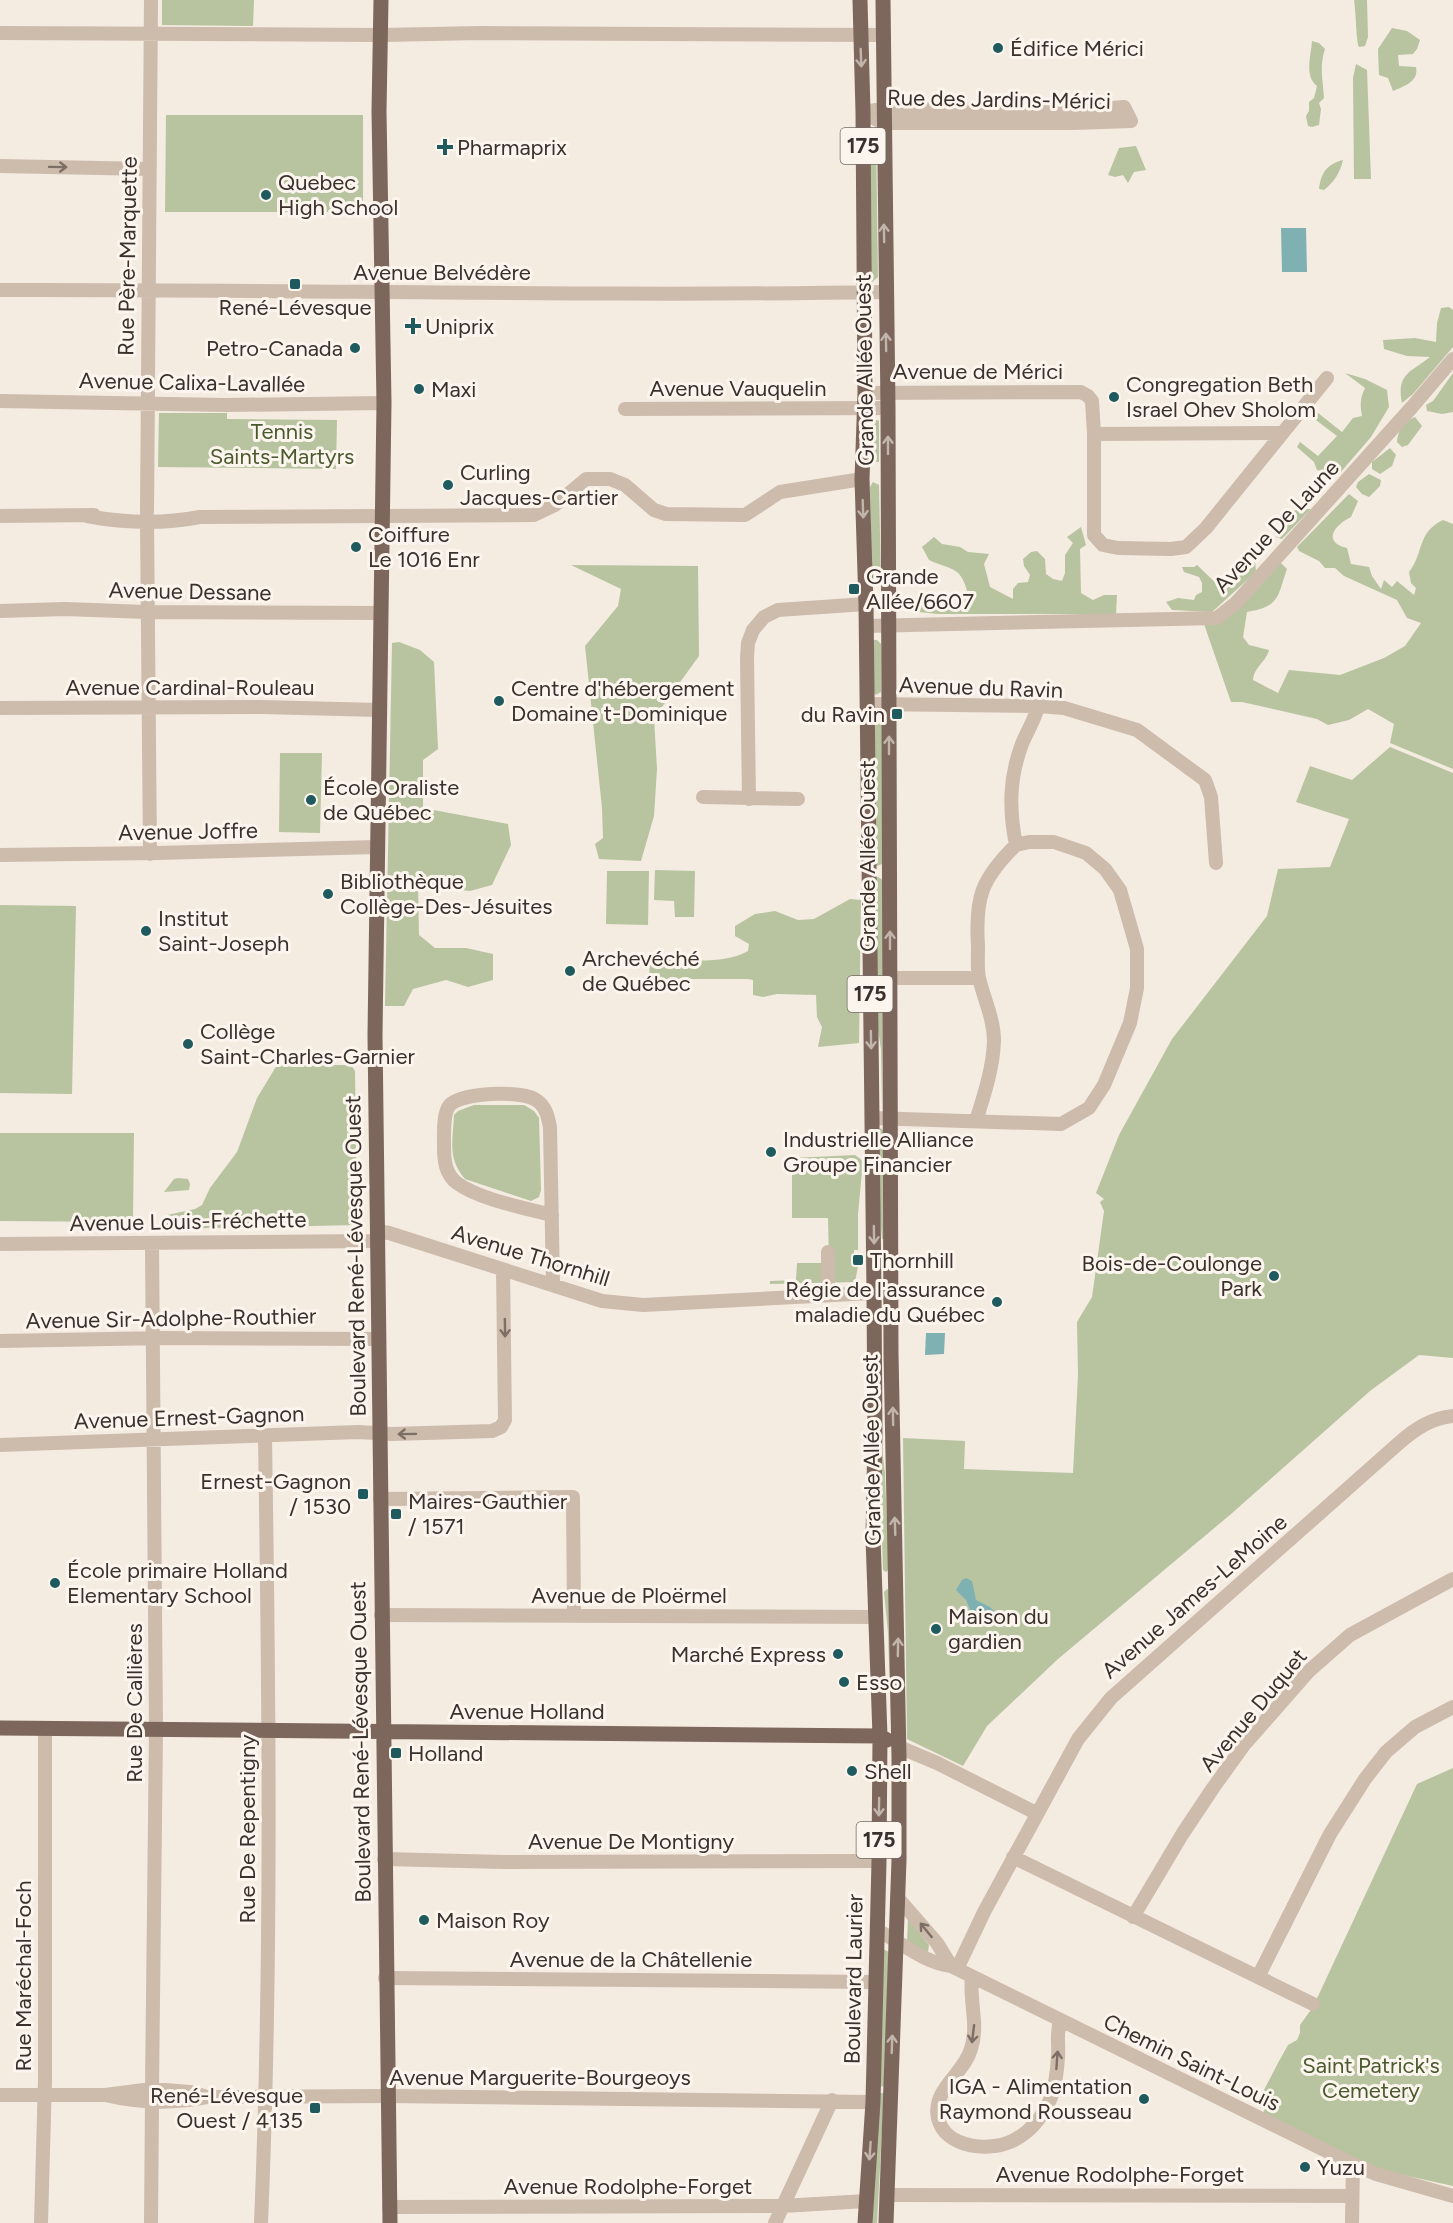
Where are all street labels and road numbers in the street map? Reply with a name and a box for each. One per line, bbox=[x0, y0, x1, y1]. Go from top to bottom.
street label: Rue des Jardins-Mérici bbox=[887, 84, 1111, 115]
road number: 175 bbox=[840, 128, 886, 164]
street label: Rue Père-Marquette bbox=[112, 156, 143, 356]
street label: Avenue Belvédère bbox=[353, 259, 531, 286]
street label: Grande Allée Ouest bbox=[849, 274, 880, 466]
street label: Avenue de Mérici bbox=[893, 358, 1063, 385]
street label: Avenue Calixa-Lavallée bbox=[79, 367, 305, 398]
street label: Avenue Vauquelin bbox=[650, 375, 826, 402]
street label: Avenue De Laune bbox=[1208, 454, 1345, 598]
street label: Avenue Dessane bbox=[108, 577, 272, 606]
street label: Avenue du Ravin bbox=[899, 671, 1063, 704]
street label: Avenue Cardinal-Rouleau bbox=[65, 674, 315, 701]
street label: Grande Allée Ouest bbox=[854, 760, 881, 952]
street label: Avenue Joffre bbox=[118, 817, 258, 846]
road number: 175 bbox=[848, 976, 892, 1012]
street label: Boulevard René-Lévesque Ouest bbox=[339, 1095, 372, 1417]
street label: Avenue Louis-Fréchette bbox=[69, 1206, 307, 1237]
street label: Avenue Thornhill bbox=[449, 1219, 613, 1292]
street label: Avenue Sir-Adolphe-Routhier bbox=[25, 1302, 317, 1335]
street label: Grande Allée Ouest bbox=[856, 1354, 887, 1546]
street label: Avenue Ernest-Gagnon bbox=[73, 1400, 305, 1435]
street label: Avenue James-LeMoine bbox=[1096, 1509, 1293, 1684]
street label: Boulevard René-Lévesque Ouest bbox=[344, 1581, 377, 1903]
street label: Avenue de Ploërmel bbox=[531, 1582, 727, 1609]
street label: Rue De Callières bbox=[121, 1623, 148, 1783]
street label: Avenue Duquet bbox=[1194, 1643, 1313, 1777]
street label: Avenue Holland bbox=[449, 1698, 605, 1725]
street label: Rue De Repentigny bbox=[234, 1734, 261, 1924]
road number: 175 bbox=[856, 1822, 902, 1858]
street label: Avenue De Montigny bbox=[528, 1828, 734, 1855]
street label: Rue Maréchal-Foch bbox=[10, 1881, 37, 2071]
street label: Boulevard Laurier bbox=[839, 1893, 868, 2064]
street label: Avenue de la Châtellenie bbox=[510, 1946, 752, 1973]
street label: Chemin Saint-Louis bbox=[1099, 2008, 1284, 2117]
street label: Avenue Marguerite-Bourgeoys bbox=[389, 2064, 691, 2091]
street label: Avenue Rodolphe-Forget bbox=[996, 2161, 1244, 2188]
street label: Avenue Rodolphe-Forget bbox=[504, 2173, 752, 2200]

